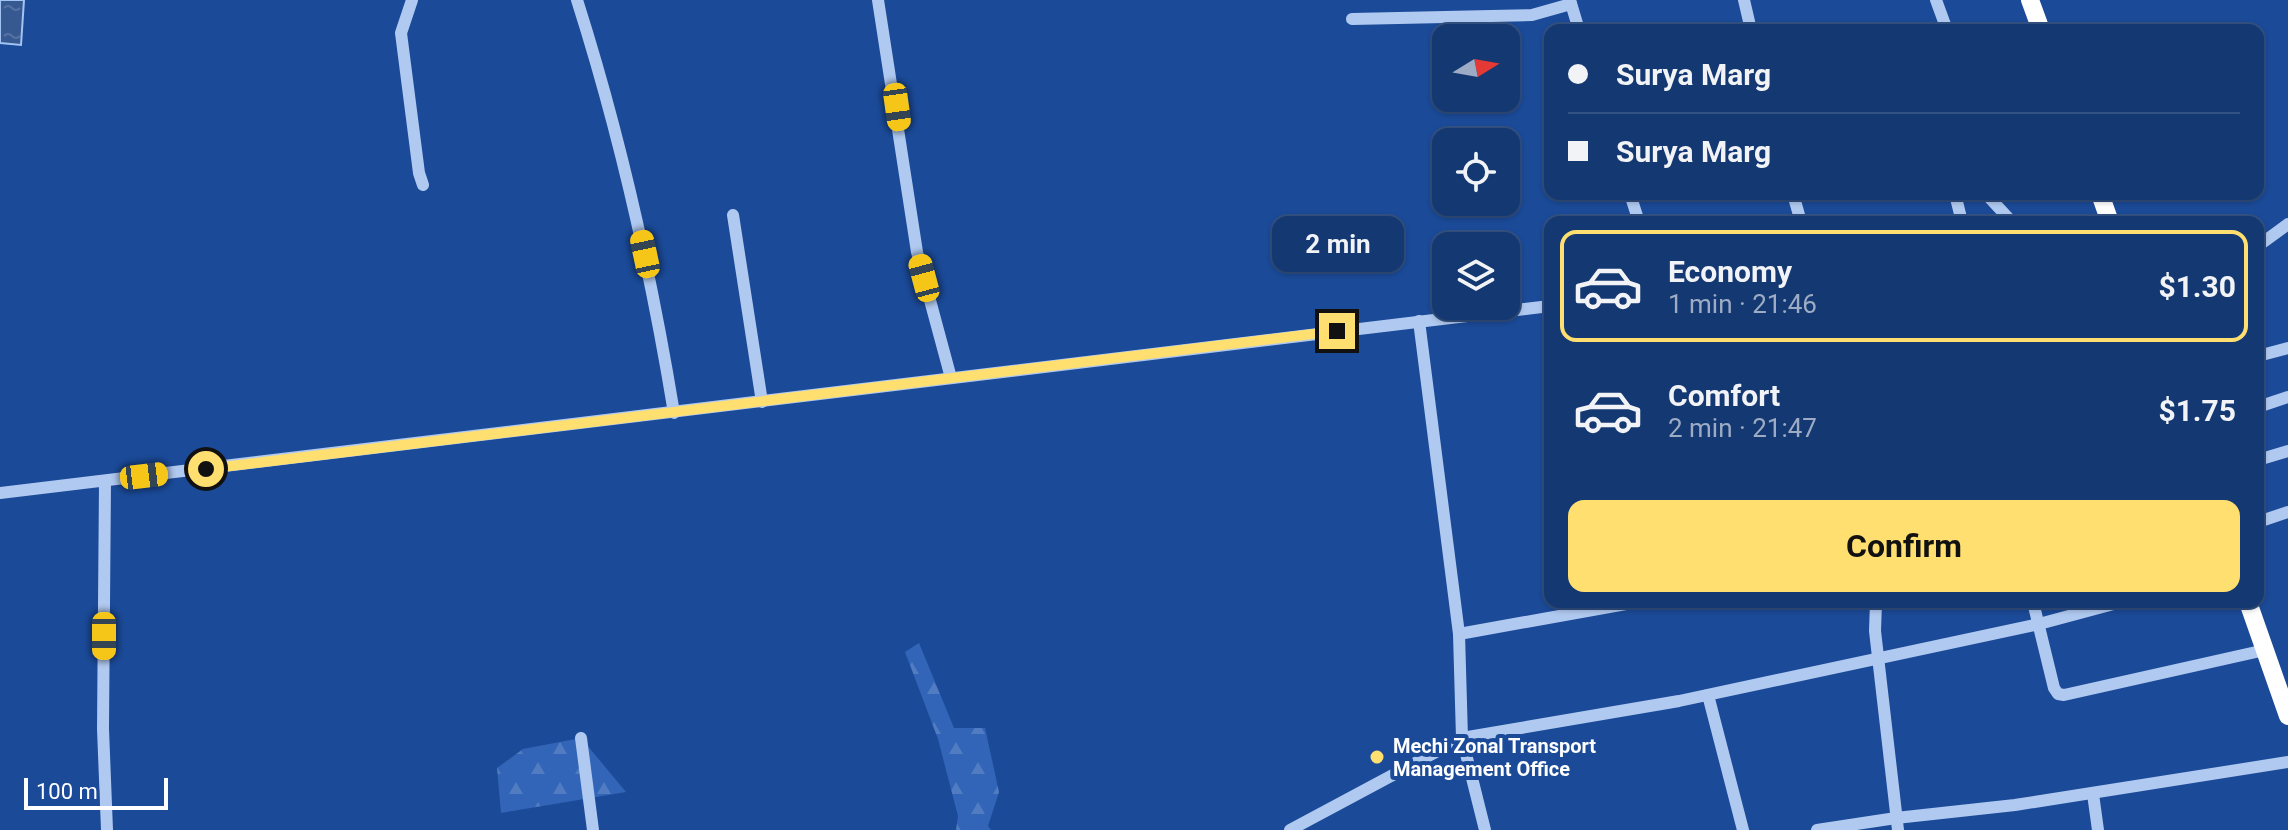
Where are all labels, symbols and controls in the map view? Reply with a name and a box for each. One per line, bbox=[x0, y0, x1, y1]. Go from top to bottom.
north arrow bbox=[1432, 24, 1520, 112]
map controls bbox=[1432, 24, 1520, 320]
text: Surya Marg bbox=[1616, 57, 1771, 92]
car bbox=[882, 82, 912, 132]
button: locate bbox=[1432, 128, 1520, 216]
text: Surya Marg bbox=[1616, 134, 1771, 169]
callout: 2 min bbox=[1271, 215, 1403, 271]
car bbox=[628, 228, 662, 280]
text: 2 min bbox=[1305, 229, 1371, 259]
button: layers bbox=[1432, 232, 1520, 320]
icon: car bbox=[1572, 250, 1644, 322]
car bbox=[906, 252, 942, 304]
text: Economy bbox=[1668, 254, 1792, 289]
text: $1.30 bbox=[2158, 269, 2236, 304]
text: 1 min · 21:46 bbox=[1668, 289, 1817, 319]
route end bbox=[1319, 313, 1355, 349]
icon: car bbox=[1572, 374, 1644, 446]
text: Comfort bbox=[1668, 378, 1780, 413]
text: $1.75 bbox=[2158, 393, 2236, 428]
text: 2 min · 21:47 bbox=[1668, 413, 1817, 443]
route start bbox=[188, 451, 224, 487]
car bbox=[119, 461, 169, 491]
button: Confirm bbox=[1568, 500, 2240, 592]
car bbox=[92, 612, 116, 660]
place label: Mechi Zonal Transport Management Office bbox=[1393, 734, 1596, 781]
marker: Mechi Zonal Transport Management Office bbox=[1368, 748, 1386, 766]
scale bar bbox=[24, 774, 168, 810]
text: 100 m bbox=[36, 779, 98, 804]

